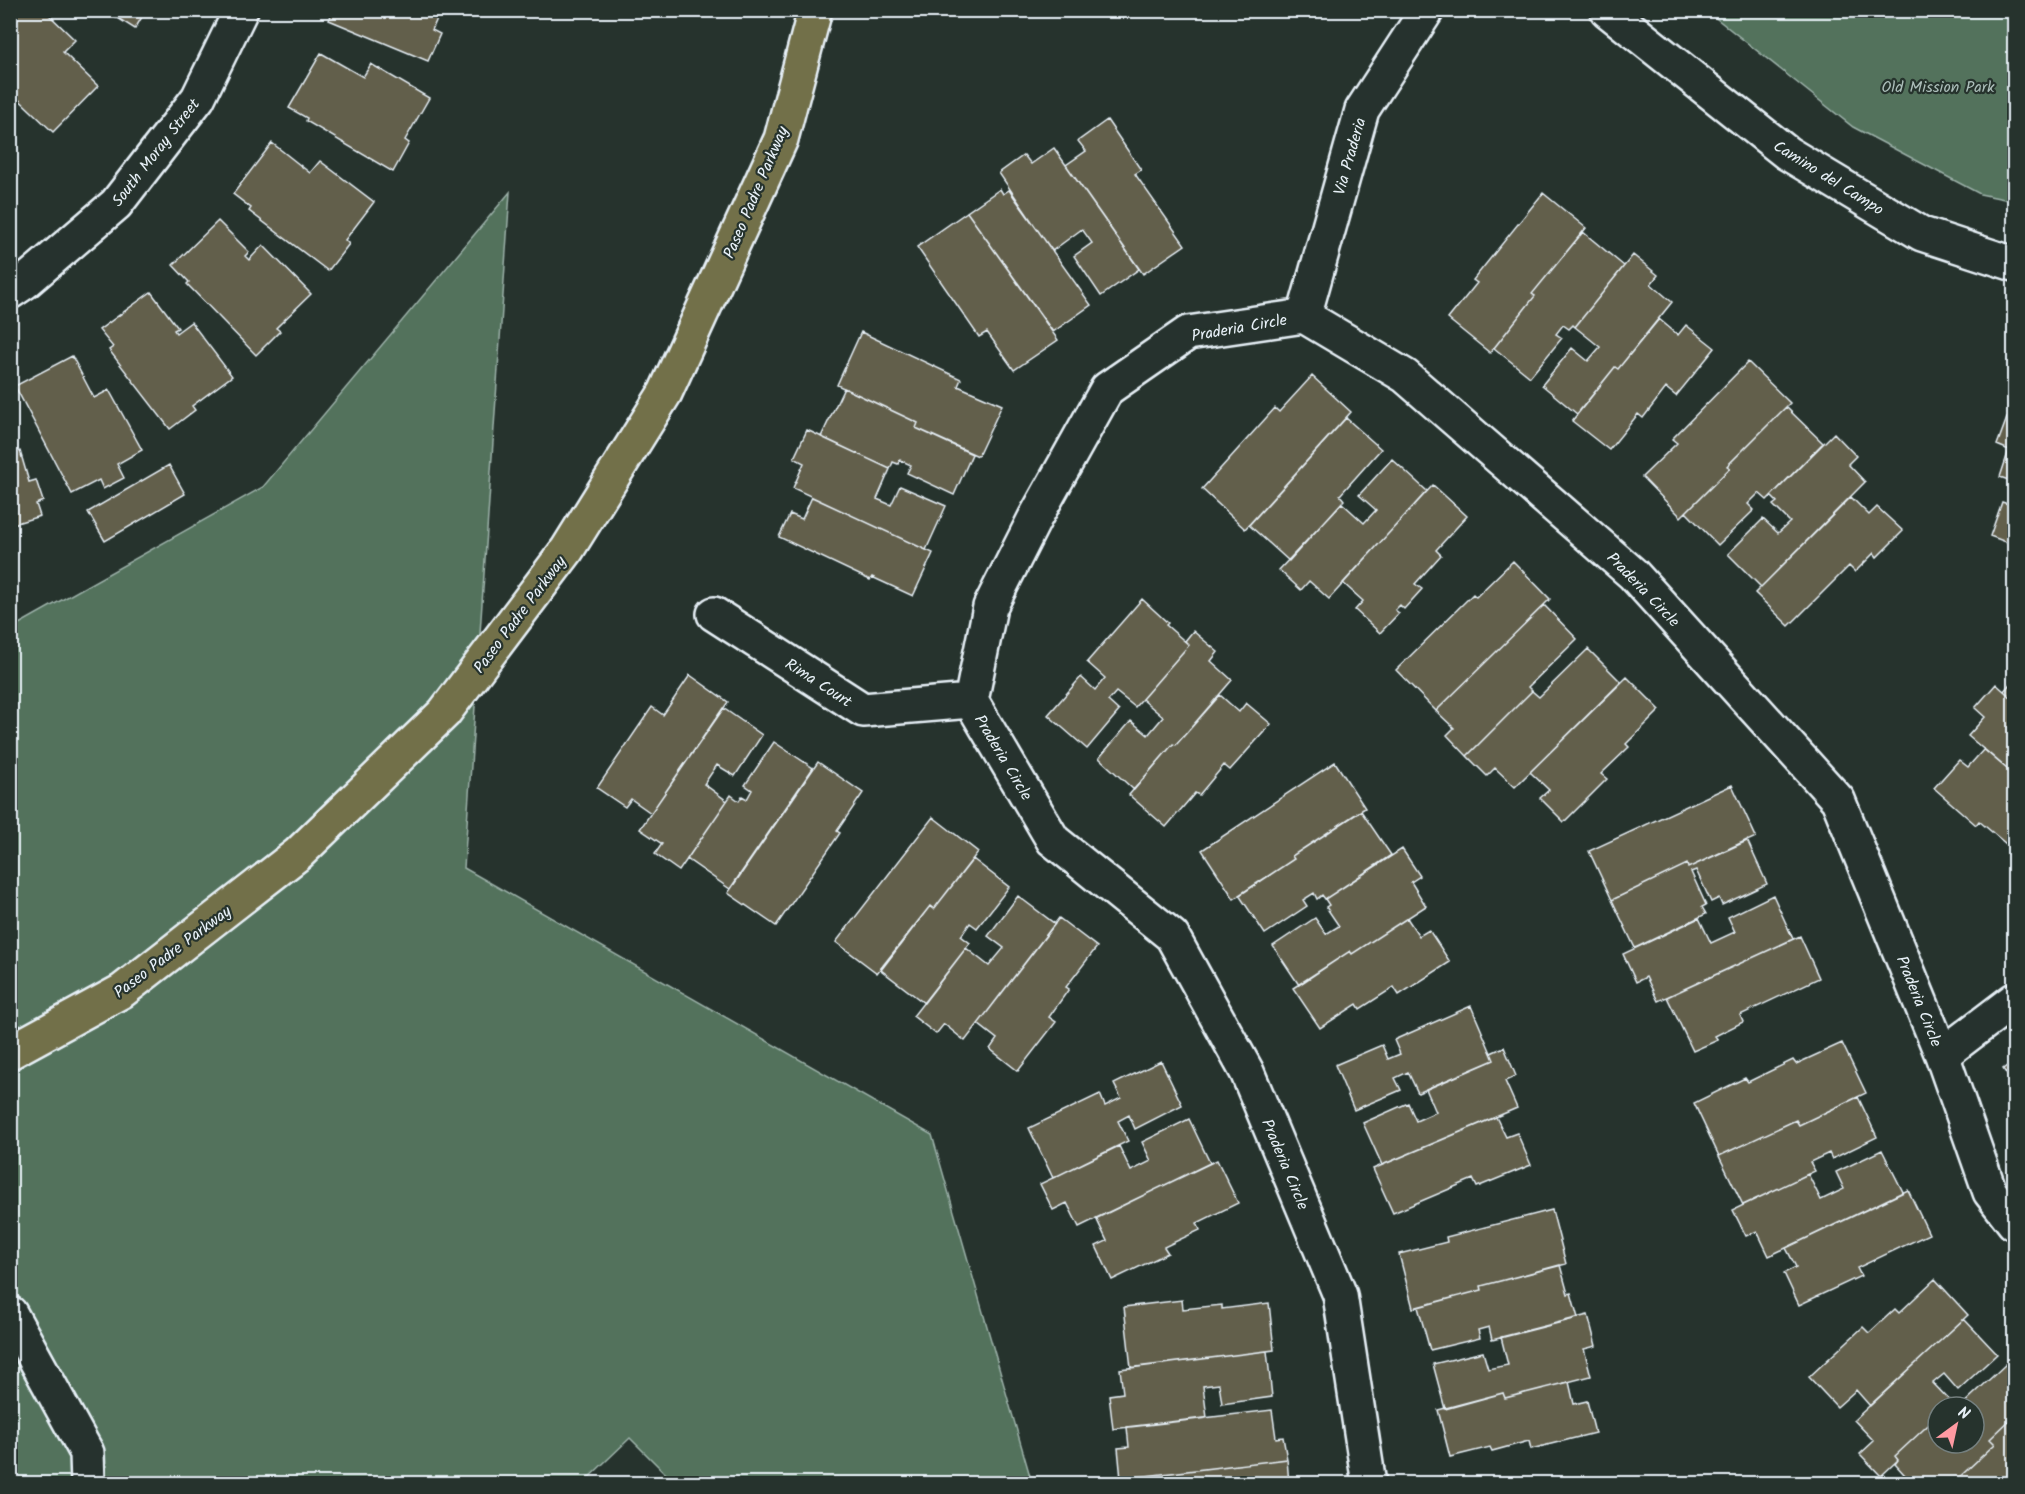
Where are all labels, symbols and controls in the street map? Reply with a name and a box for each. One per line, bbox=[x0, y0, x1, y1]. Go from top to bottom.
park label: Old Mission Park bbox=[1881, 75, 1995, 100]
street label: South Moray Street bbox=[106, 93, 207, 213]
street label: Via Praderia bbox=[1327, 115, 1373, 198]
street label: Paseo Padre Parkway bbox=[717, 122, 796, 263]
street label: Camino del Campo bbox=[1768, 134, 1888, 222]
street label: Praderia Circle bbox=[1190, 308, 1289, 349]
street label: Praderia Circle bbox=[1600, 547, 1685, 633]
street label: Paseo Padre Parkway bbox=[468, 550, 573, 679]
street label: Rima Court bbox=[780, 652, 857, 715]
street label: Praderia Circle bbox=[967, 710, 1038, 806]
street label: Paseo Padre Parkway bbox=[109, 899, 237, 1005]
street label: Praderia Circle bbox=[1889, 952, 1948, 1051]
street label: Praderia Circle bbox=[1254, 1115, 1315, 1214]
north arrow bbox=[1926, 1395, 1986, 1455]
text: N bbox=[1952, 1400, 1974, 1427]

